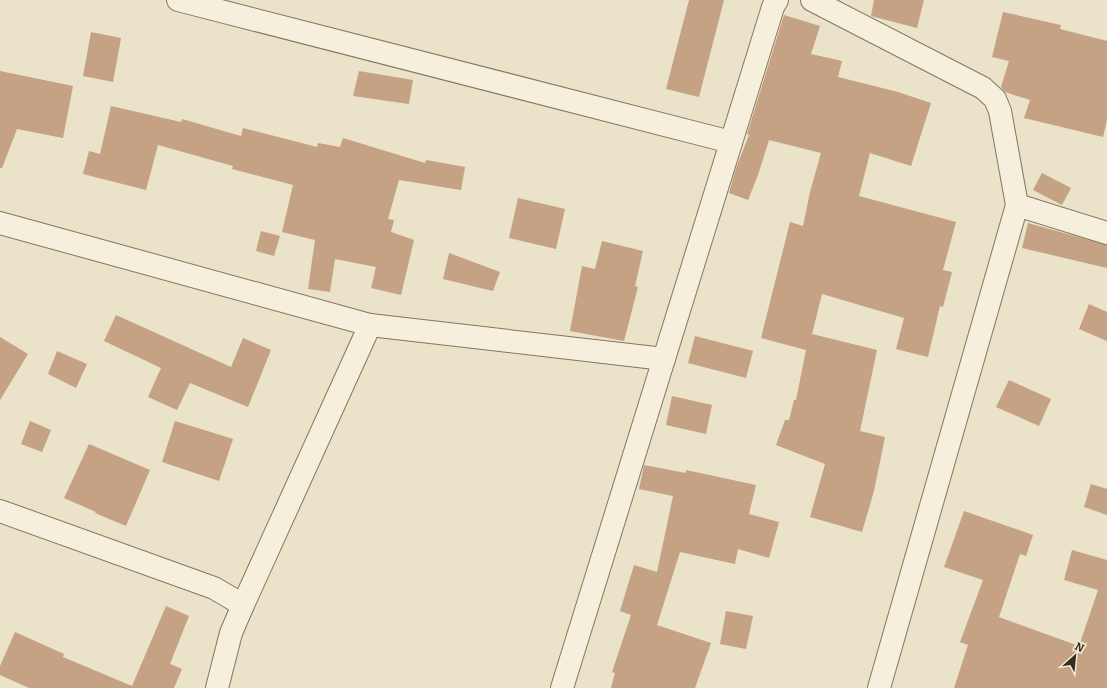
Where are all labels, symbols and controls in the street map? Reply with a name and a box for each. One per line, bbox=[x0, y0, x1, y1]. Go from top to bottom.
north arrow bbox=[1055, 636, 1095, 676]
text: N bbox=[1073, 640, 1086, 655]

